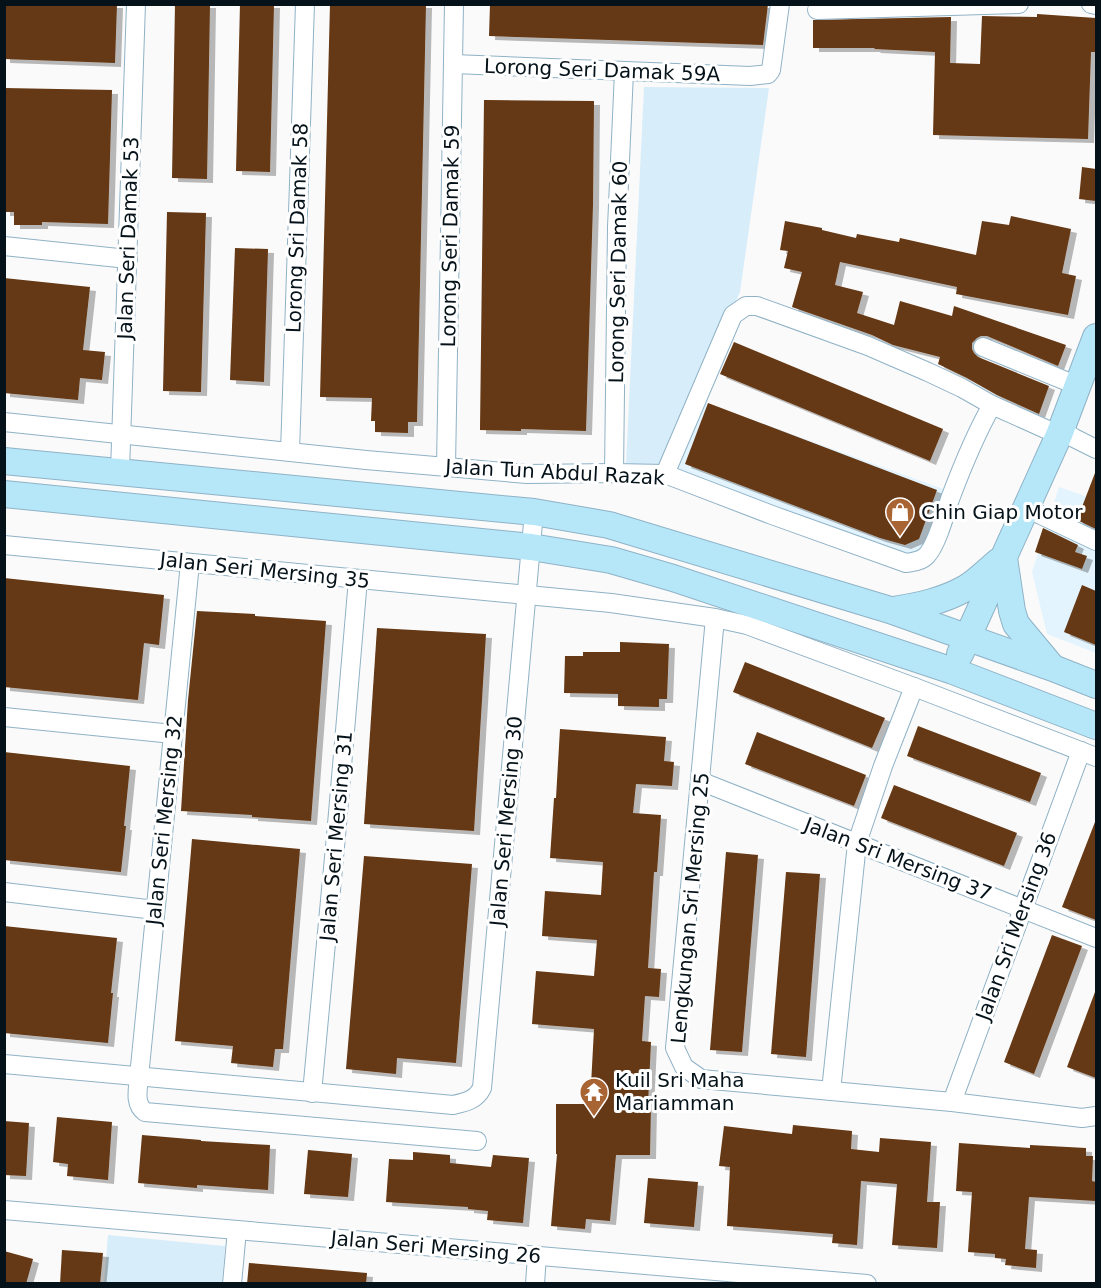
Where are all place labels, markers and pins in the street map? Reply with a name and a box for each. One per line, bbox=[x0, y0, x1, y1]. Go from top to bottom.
shop icon: Chin Giap Motor bbox=[884, 496, 916, 538]
place label: Chin Giap Motor bbox=[921, 500, 1083, 524]
place label: Kuil Sri Maha Mariamman bbox=[615, 1068, 745, 1115]
temple icon: Kuil Sri Maha Mariamman bbox=[578, 1076, 610, 1118]

